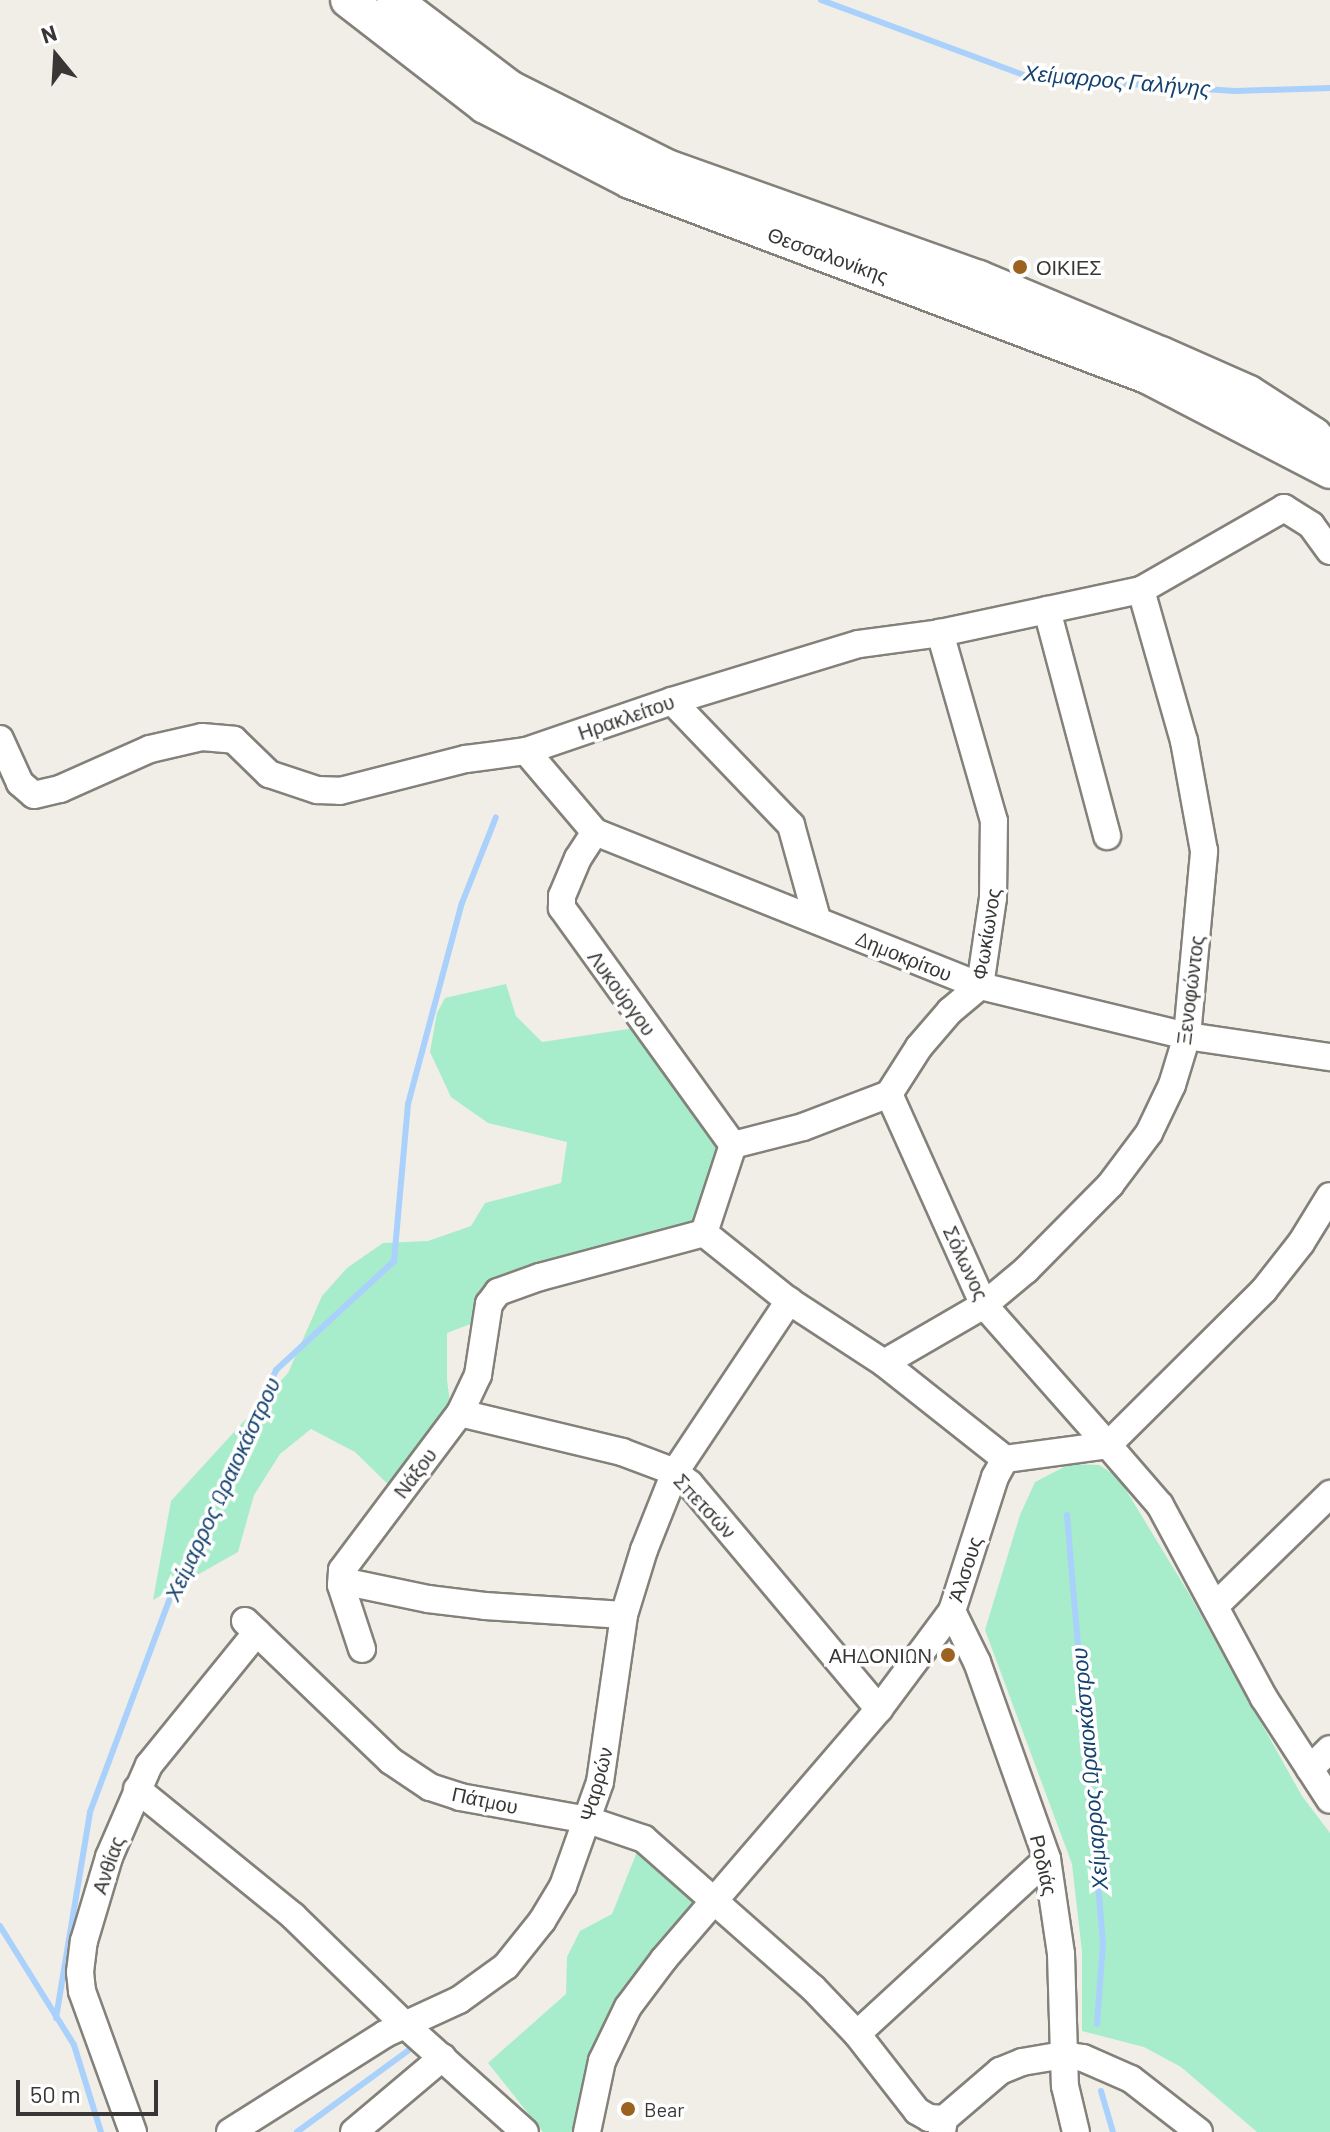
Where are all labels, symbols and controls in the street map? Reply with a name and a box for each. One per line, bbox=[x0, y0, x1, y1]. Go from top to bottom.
north arrow bbox=[16, 16, 96, 96]
text: N bbox=[38, 19, 60, 48]
water label: Χείμαρρος Γαλήνης bbox=[1022, 59, 1212, 101]
street label: Θεσσαλονίκης bbox=[764, 222, 892, 288]
place label: ΟΙΚΙΕΣ bbox=[1036, 255, 1102, 279]
marker: ΟΙΚΙΕΣ bbox=[1011, 258, 1029, 276]
street label: Ηρακλείτου bbox=[575, 689, 677, 745]
street label: Φωκίωνος bbox=[967, 886, 1005, 982]
street label: Δημοκρίτου bbox=[852, 926, 956, 986]
street label: Ξενοφώντος bbox=[1171, 934, 1209, 1046]
street label: Λυκούργου bbox=[583, 946, 661, 1040]
street label: Σόλωνος bbox=[938, 1222, 994, 1304]
water label: Χείμαρρος Ωραιοκάστρου bbox=[159, 1373, 285, 1605]
street label: Νάξου bbox=[388, 1443, 442, 1503]
street label: Σπετσών bbox=[669, 1469, 741, 1543]
street label: Άλσους bbox=[943, 1533, 987, 1605]
place label: ΑΗΔΟΝΙΩΝ bbox=[829, 1643, 932, 1667]
marker: ΑΗΔΟΝΙΩΝ bbox=[939, 1646, 957, 1664]
water label: Χείμαρρος Ωραιοκάστρου bbox=[1065, 1647, 1113, 1891]
street label: Ψαρρών bbox=[575, 1744, 617, 1824]
street label: Πάτμου bbox=[450, 1781, 520, 1819]
street label: Ροδιάς bbox=[1025, 1832, 1063, 1898]
street label: Ανθίας bbox=[87, 1833, 129, 1897]
scale bar bbox=[20, 2064, 162, 2114]
text: 50 m bbox=[30, 2079, 81, 2108]
place label: Bear bbox=[644, 2097, 685, 2121]
marker: Bear bbox=[619, 2100, 637, 2118]

